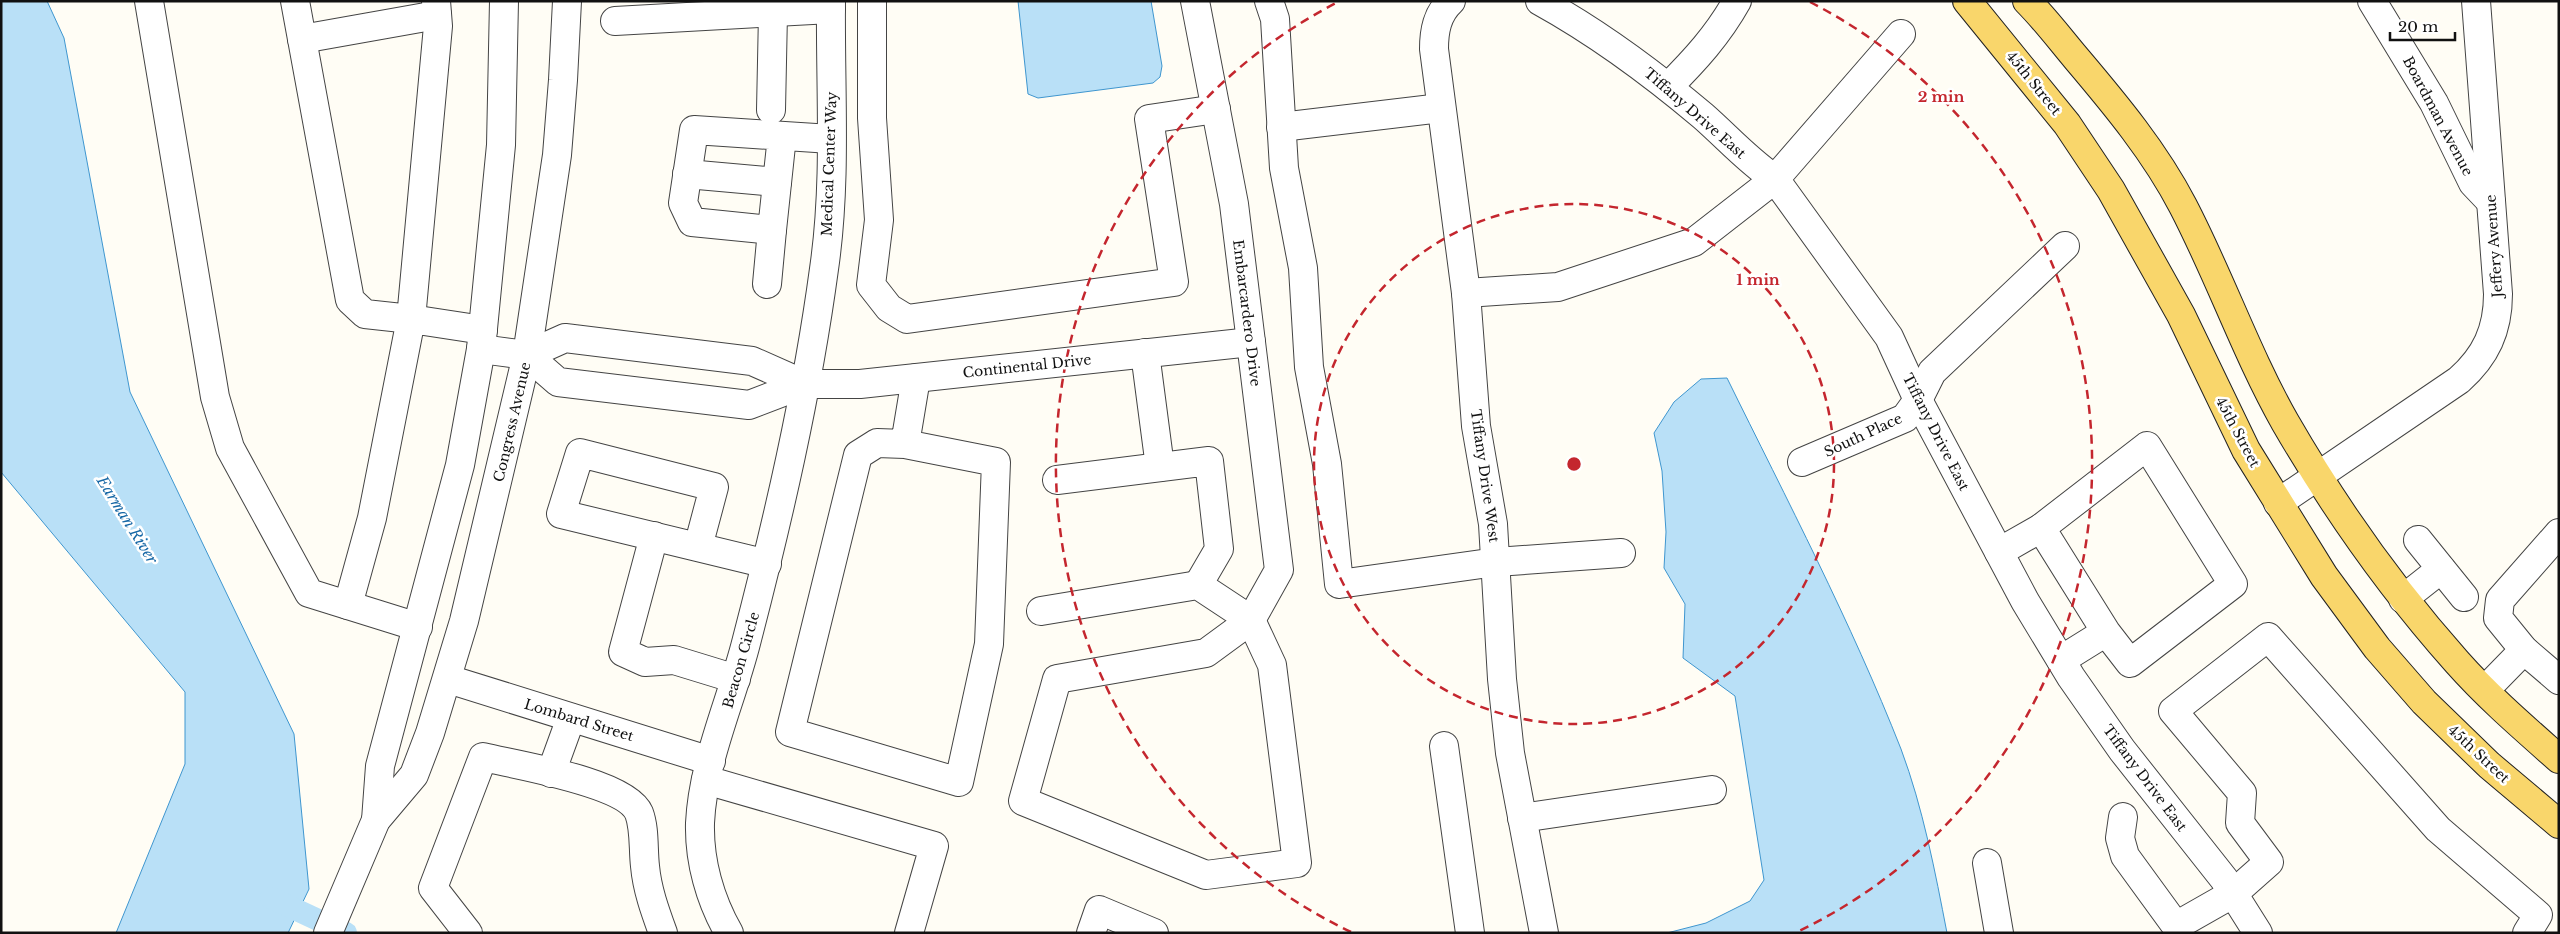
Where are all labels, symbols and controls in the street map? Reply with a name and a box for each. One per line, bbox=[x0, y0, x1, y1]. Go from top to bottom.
scale bar bbox=[2390, 10, 2455, 42]
text: 20 m bbox=[2398, 17, 2438, 36]
street label: 45th Street bbox=[2003, 47, 2066, 119]
street label: Boardman Avenue bbox=[2399, 53, 2477, 179]
street label: Tiffany Drive East bbox=[1640, 64, 1750, 163]
text: 2 min bbox=[1918, 87, 1964, 106]
street label: Medical Center Way bbox=[817, 91, 841, 237]
street label: Jeffery Avenue bbox=[2481, 194, 2507, 300]
street label: Embarcardero Drive bbox=[1229, 239, 1265, 387]
text: 1 min bbox=[1736, 270, 1780, 289]
street label: Continental Drive bbox=[962, 350, 1092, 382]
street label: Congress Avenue bbox=[489, 360, 535, 484]
street label: Tiffany Drive East bbox=[1899, 370, 1974, 494]
street label: 45th Street bbox=[2212, 394, 2264, 471]
street label: Tiffany Drive West bbox=[1467, 408, 1503, 544]
street label: South Place bbox=[1821, 409, 1905, 461]
centre of rings bbox=[1565, 455, 1583, 473]
water label: Earman River bbox=[92, 471, 163, 568]
street label: Beacon Circle bbox=[719, 610, 763, 710]
street label: Lombard Street bbox=[522, 695, 637, 745]
street label: Tiffany Drive East bbox=[2099, 721, 2191, 836]
street label: 45th Street bbox=[2445, 721, 2514, 787]

